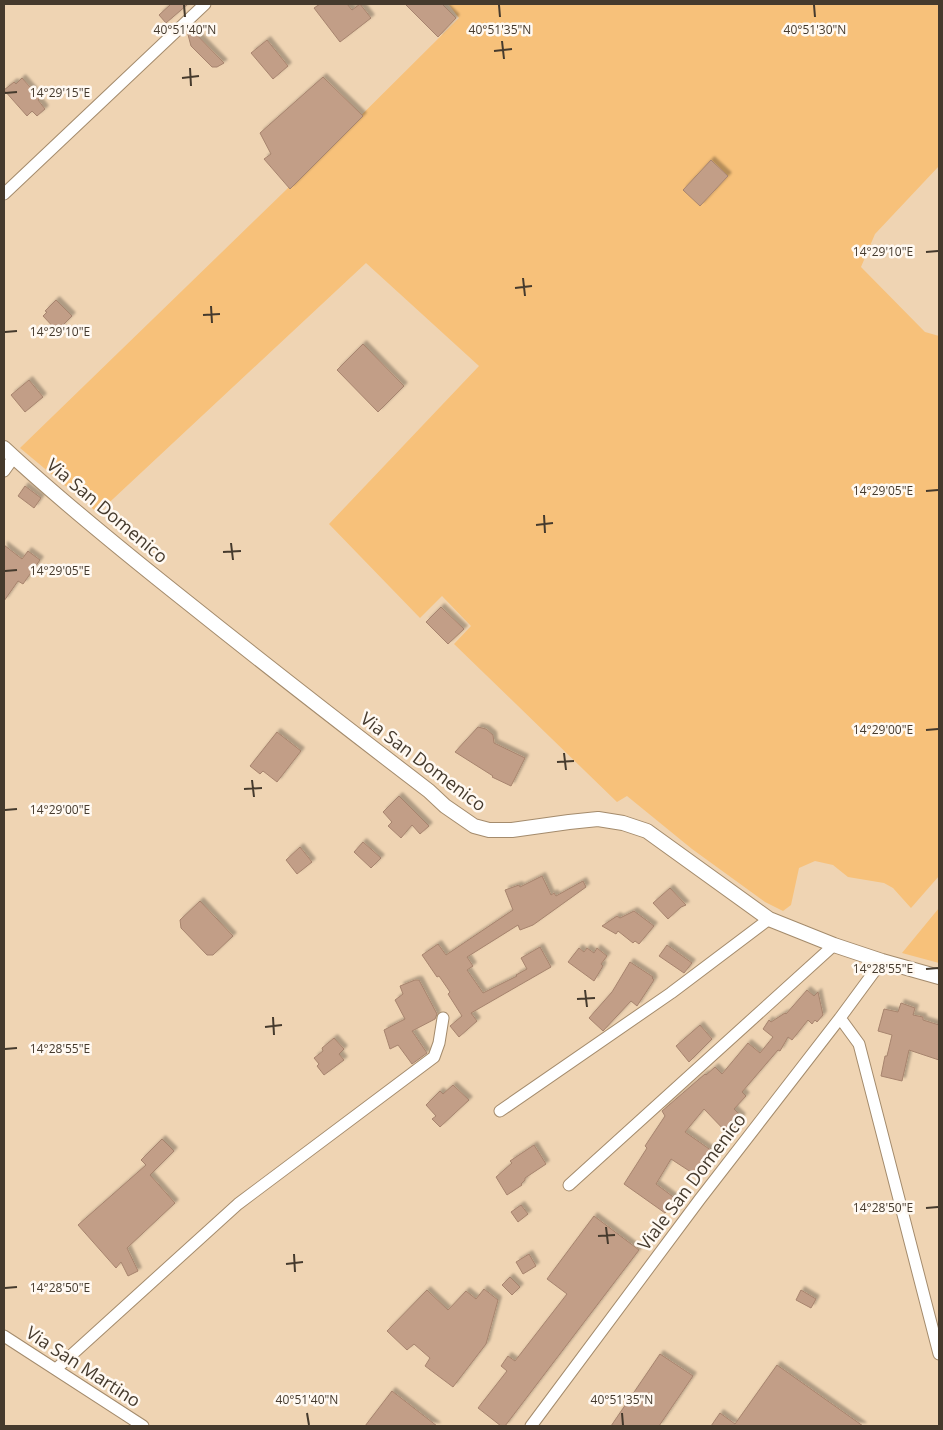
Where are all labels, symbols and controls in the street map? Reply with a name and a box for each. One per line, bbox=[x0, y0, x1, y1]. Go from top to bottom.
text: 40°51'40"N bbox=[154, 21, 216, 38]
text: 40°51'35"N bbox=[469, 21, 531, 38]
text: 40°51'30"N bbox=[784, 21, 846, 38]
text: 14°29'15"E bbox=[30, 84, 90, 101]
text: 14°29'10"E bbox=[853, 243, 913, 260]
text: 14°29'10"E bbox=[30, 323, 90, 340]
street label: Via San Domenico bbox=[42, 452, 173, 568]
text: 14°29'05"E bbox=[853, 482, 913, 499]
text: 14°29'05"E bbox=[30, 562, 90, 579]
street label: Via San Domenico bbox=[356, 706, 491, 816]
text: 14°29'00"E bbox=[853, 721, 913, 738]
text: 14°29'00"E bbox=[30, 801, 90, 818]
text: 14°28'55"E bbox=[853, 960, 913, 977]
text: 14°28'55"E bbox=[30, 1040, 90, 1057]
street label: Viale San Domenico bbox=[632, 1108, 751, 1255]
text: 14°28'50"E bbox=[853, 1199, 913, 1216]
text: 14°28'50"E bbox=[30, 1279, 90, 1296]
street label: Via San Martino bbox=[22, 1320, 145, 1412]
text: 40°51'40"N bbox=[276, 1391, 338, 1408]
text: 40°51'35"N bbox=[591, 1391, 653, 1408]

